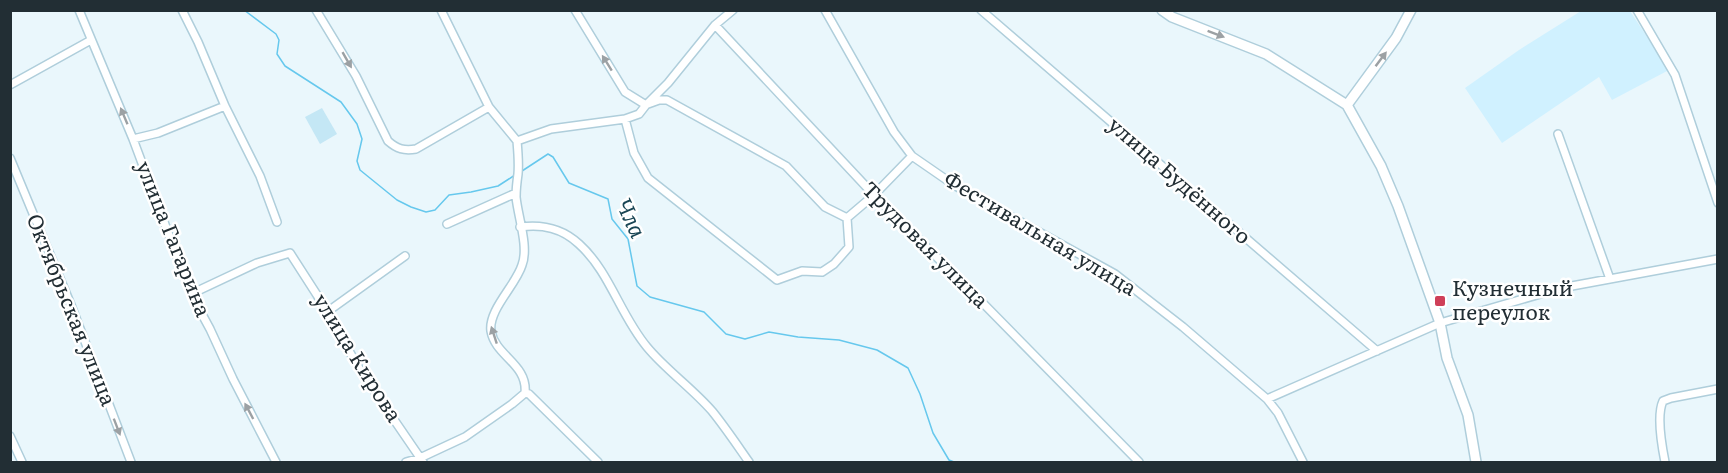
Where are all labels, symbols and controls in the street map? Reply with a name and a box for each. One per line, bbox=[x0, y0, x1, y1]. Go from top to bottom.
one-way arrow bbox=[1207, 29, 1225, 39]
one-way arrow bbox=[1375, 51, 1387, 67]
one-way arrow bbox=[342, 52, 352, 69]
one-way arrow bbox=[602, 55, 613, 71]
one-way arrow bbox=[119, 107, 128, 124]
street label: улица Будённого bbox=[1102, 108, 1259, 250]
street label: улица Гагарина bbox=[130, 155, 221, 321]
street label: Фестивальная улица bbox=[939, 162, 1144, 302]
street label: Трудовая улица bbox=[856, 173, 998, 314]
water label: Чла bbox=[609, 192, 656, 243]
street label: Октябрьская улица bbox=[21, 208, 126, 410]
place label: Кузнечный переулок bbox=[1452, 271, 1573, 326]
street label: улица Кирова bbox=[307, 286, 411, 428]
marker: Кузнечный переулок bbox=[1433, 294, 1447, 308]
one-way arrow bbox=[489, 326, 499, 344]
one-way arrow bbox=[244, 402, 254, 419]
one-way arrow bbox=[113, 419, 123, 437]

